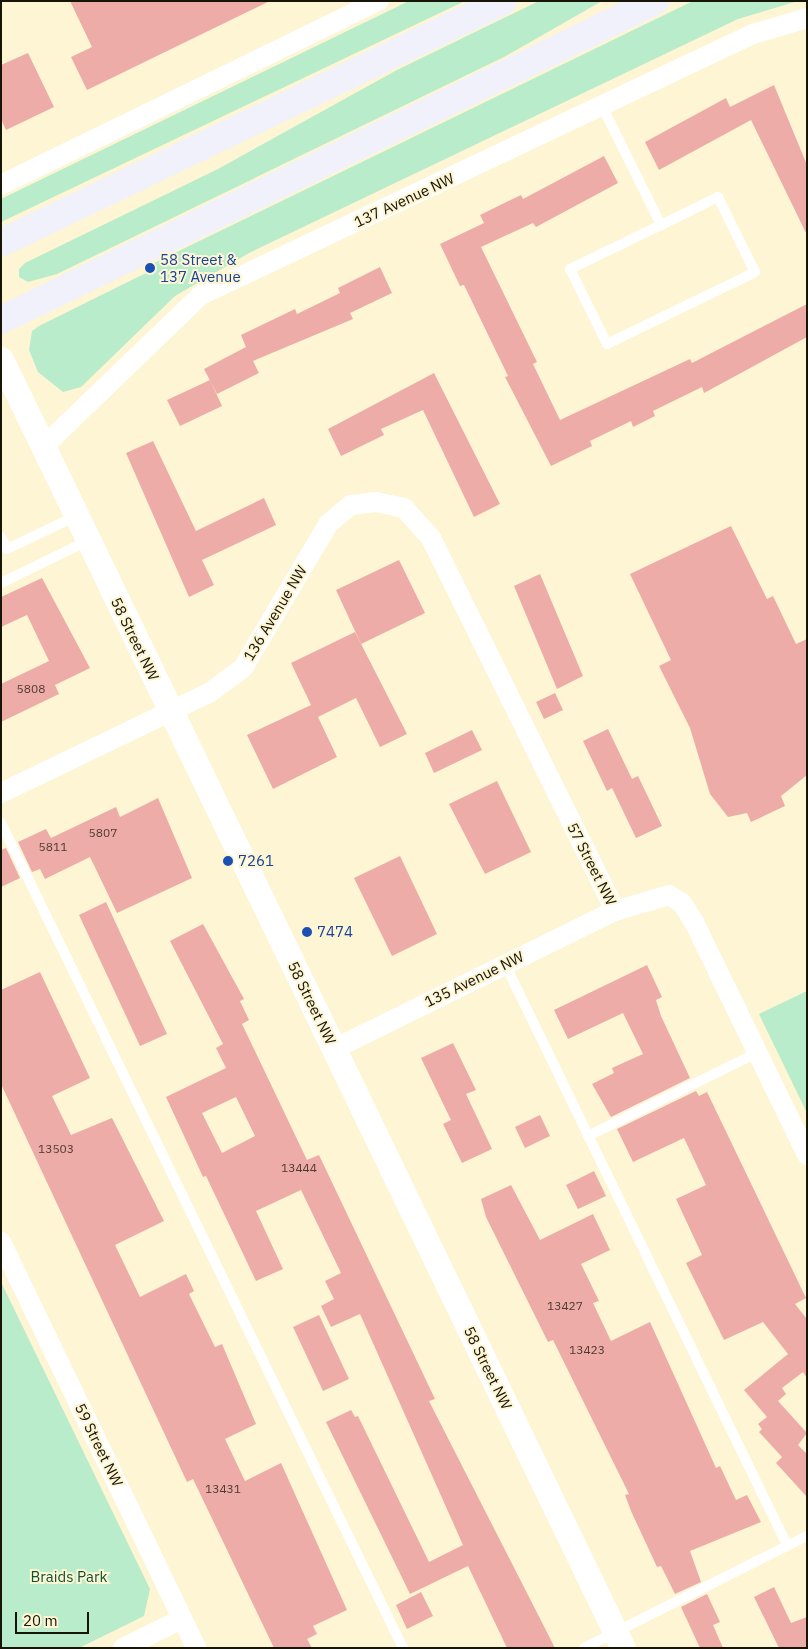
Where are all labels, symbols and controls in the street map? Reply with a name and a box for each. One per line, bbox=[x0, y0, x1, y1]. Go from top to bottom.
street label: 137 Avenue NW bbox=[351, 169, 457, 231]
place label: 58 Street & 137 Avenue bbox=[160, 250, 241, 285]
marker: 58 Street & 137 Avenue bbox=[144, 262, 156, 274]
street label: 136 Avenue NW bbox=[239, 562, 311, 664]
street label: 58 Street NW bbox=[107, 595, 163, 683]
house number: 5808 bbox=[17, 682, 45, 696]
street label: 57 Street NW bbox=[564, 820, 620, 908]
house number: 5807 bbox=[89, 826, 117, 840]
house number: 5811 bbox=[39, 840, 67, 854]
place label: 7261 bbox=[238, 852, 274, 870]
marker: 7261 bbox=[222, 855, 234, 867]
place label: 7474 bbox=[317, 923, 353, 941]
marker: 7474 bbox=[301, 926, 313, 938]
street label: 135 Avenue NW bbox=[421, 947, 527, 1011]
street label: 58 Street NW bbox=[284, 959, 340, 1047]
house number: 13503 bbox=[38, 1142, 74, 1156]
house number: 13444 bbox=[281, 1161, 317, 1175]
house number: 13427 bbox=[547, 1299, 583, 1313]
street label: 58 Street NW bbox=[460, 1324, 516, 1412]
house number: 13423 bbox=[569, 1343, 605, 1357]
street label: 59 Street NW bbox=[71, 1401, 127, 1489]
house number: 13431 bbox=[205, 1482, 241, 1496]
park label: Braids Park bbox=[31, 1568, 107, 1586]
scale bar bbox=[18, 1602, 91, 1634]
text: 20 m bbox=[23, 1611, 58, 1630]

